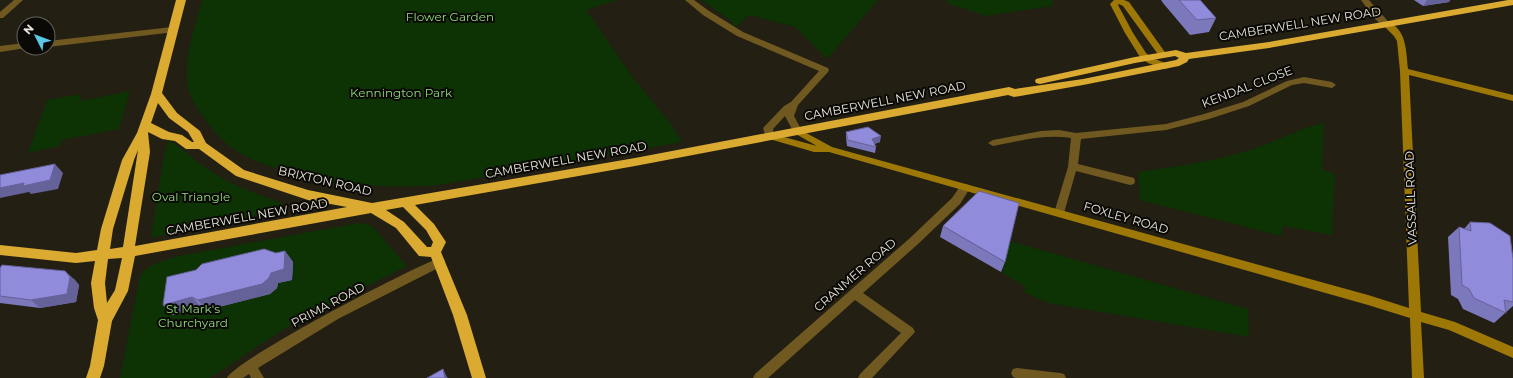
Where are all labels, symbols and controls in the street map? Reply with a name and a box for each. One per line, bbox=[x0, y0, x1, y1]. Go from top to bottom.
street label: CAMBERWELL NEW ROAD bbox=[1218, 3, 1382, 44]
park label: Flower Garden bbox=[406, 9, 494, 24]
north arrow bbox=[16, 16, 56, 56]
text: N bbox=[20, 21, 37, 37]
street label: KENDAL CLOSE bbox=[1199, 62, 1294, 111]
street label: CAMBERWELL NEW ROAD bbox=[803, 77, 967, 124]
park label: Kennington Park bbox=[350, 85, 453, 100]
street label: CAMBERWELL NEW ROAD bbox=[484, 138, 648, 181]
street label: VASSALL ROAD bbox=[1401, 151, 1420, 245]
street label: BRIXTON ROAD bbox=[277, 162, 373, 199]
park label: Oval Triangle bbox=[152, 189, 230, 204]
street label: CAMBERWELL NEW ROAD bbox=[165, 195, 329, 238]
street label: FOXLEY ROAD bbox=[1082, 198, 1170, 237]
street label: CRANMER ROAD bbox=[811, 235, 899, 314]
street label: PRIMA ROAD bbox=[288, 279, 367, 330]
park label: St Mark's Churchyard bbox=[158, 301, 228, 330]

